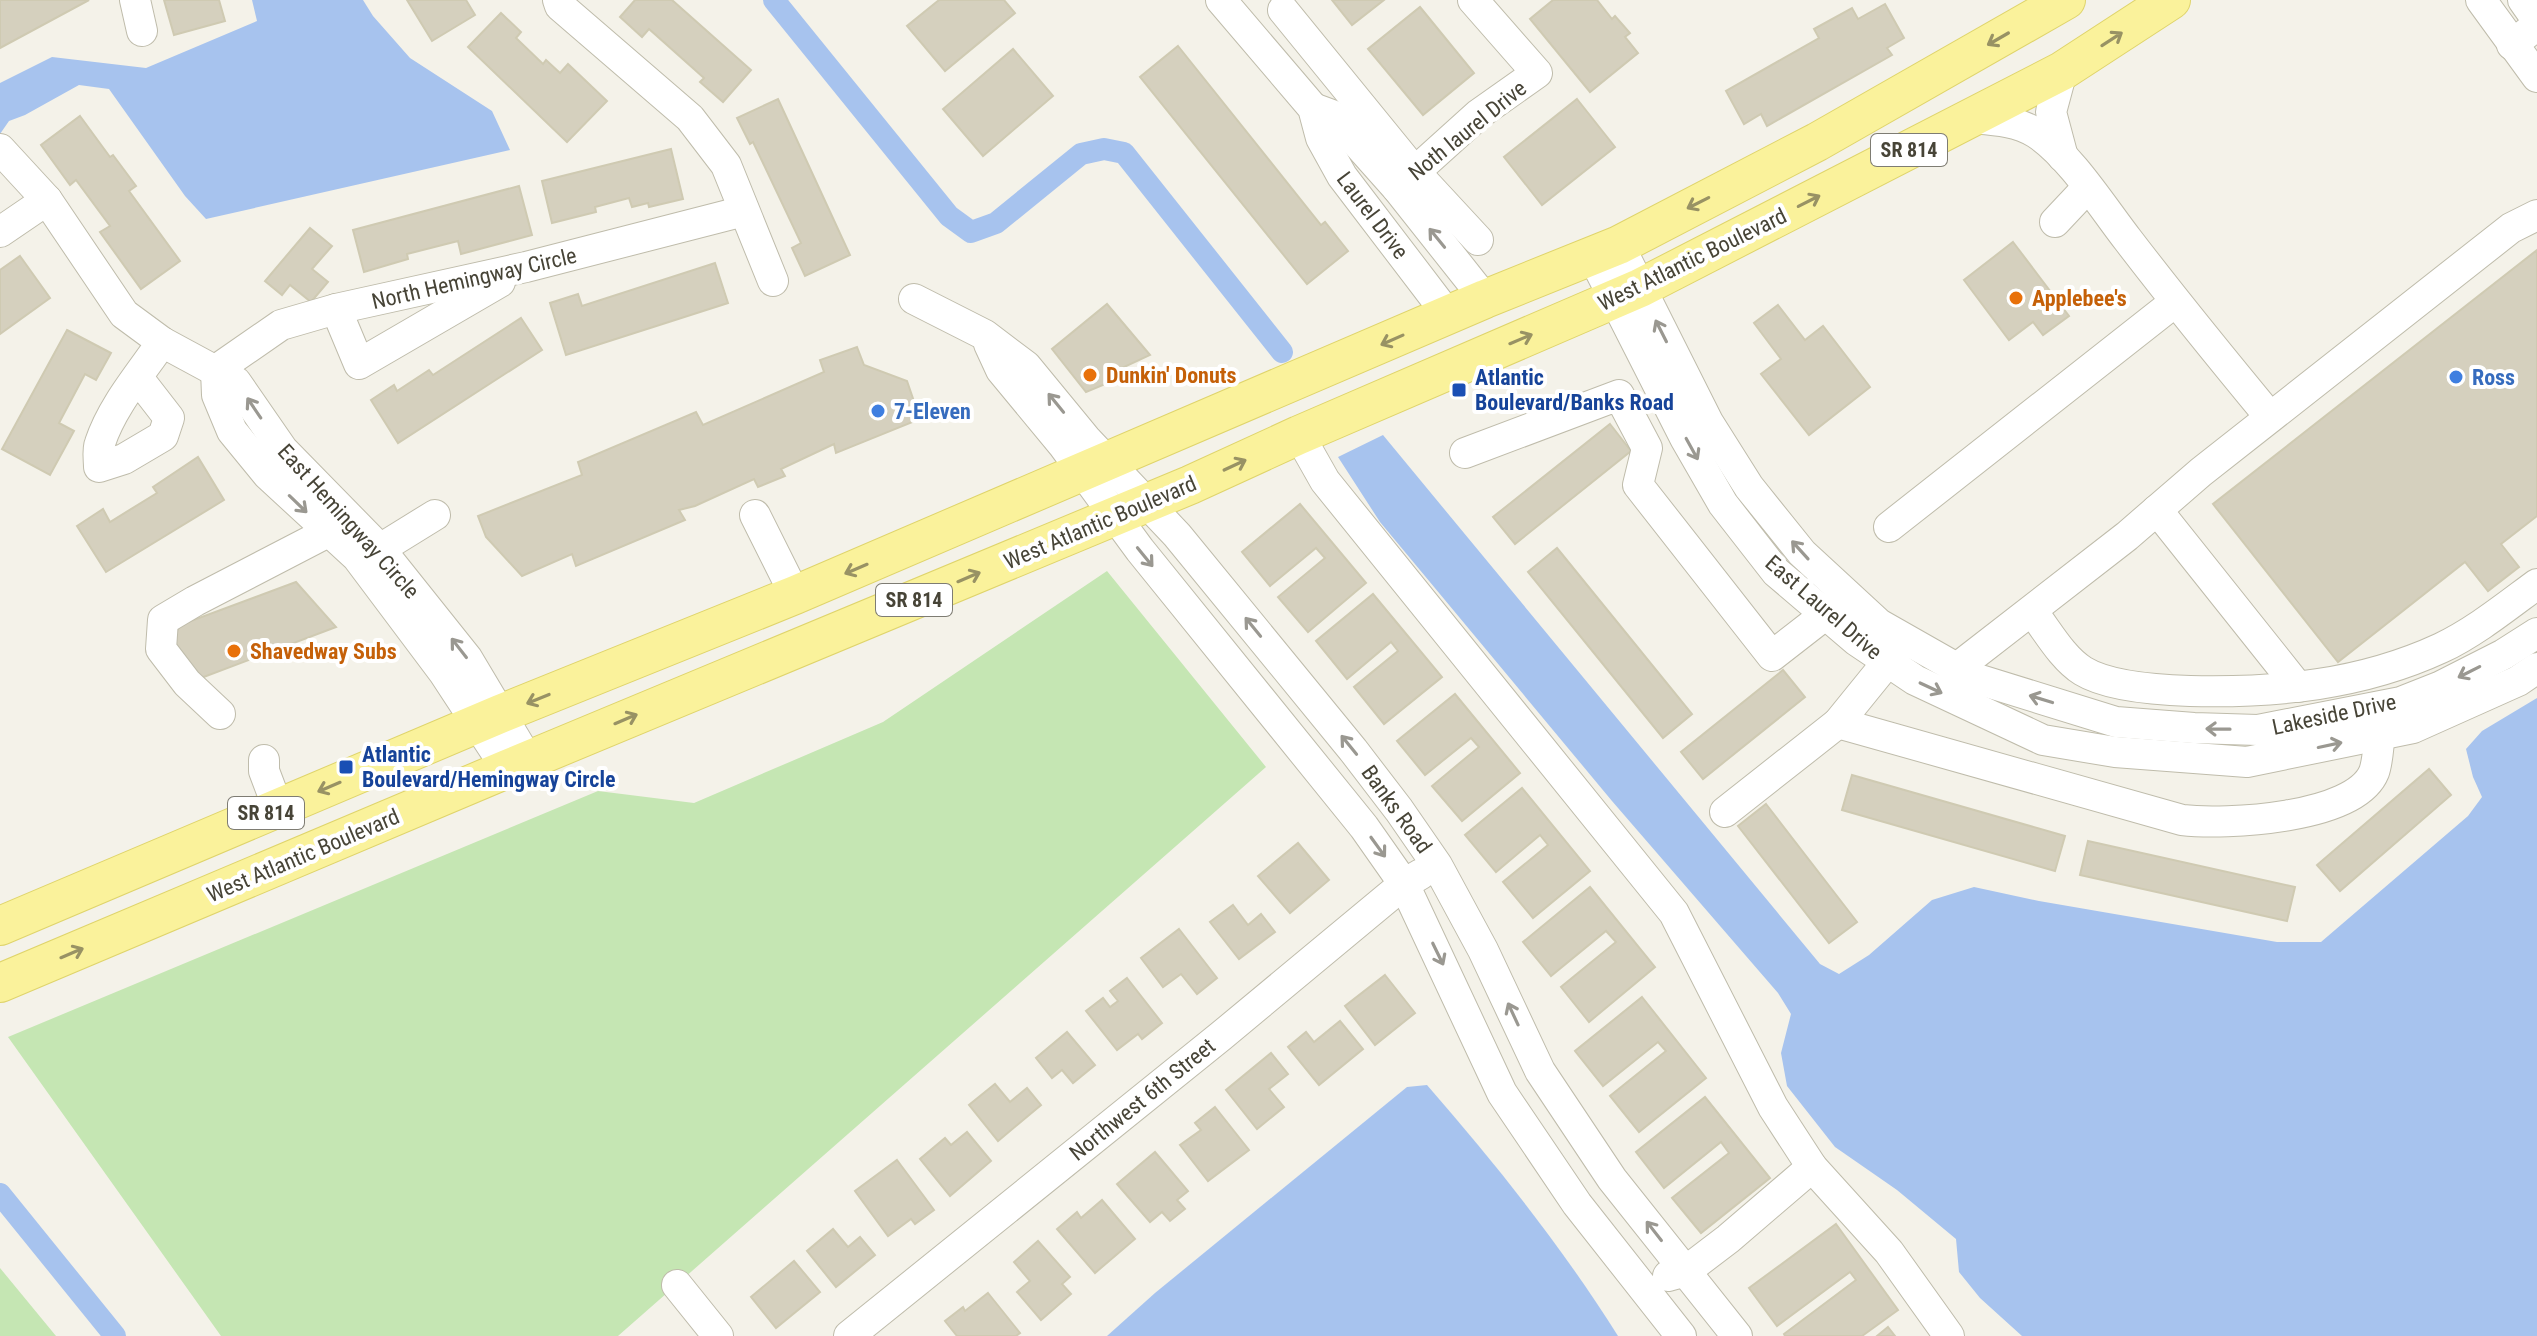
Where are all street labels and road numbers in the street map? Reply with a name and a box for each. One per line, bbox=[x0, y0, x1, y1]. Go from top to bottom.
street label: Noth laurel Drive bbox=[1404, 75, 1531, 185]
road number: SR 814 bbox=[1871, 134, 1947, 166]
street label: Laurel Drive bbox=[1332, 167, 1413, 264]
street label: West Atlantic Boulevard bbox=[1594, 203, 1790, 316]
street label: North Hemingway Circle bbox=[369, 243, 579, 314]
street label: East Hemingway Circle bbox=[273, 439, 424, 603]
street label: West Atlantic Boulevard bbox=[1000, 471, 1200, 574]
street label: East Laurel Drive bbox=[1761, 550, 1887, 665]
road number: SR 814 bbox=[876, 584, 952, 616]
street label: Lakeside Drive bbox=[2270, 689, 2398, 740]
street label: Banks Road bbox=[1356, 761, 1437, 858]
road number: SR 814 bbox=[228, 797, 304, 829]
street label: West Atlantic Boulevard bbox=[203, 804, 403, 907]
street label: Northwest 6th Street bbox=[1065, 1033, 1220, 1166]

